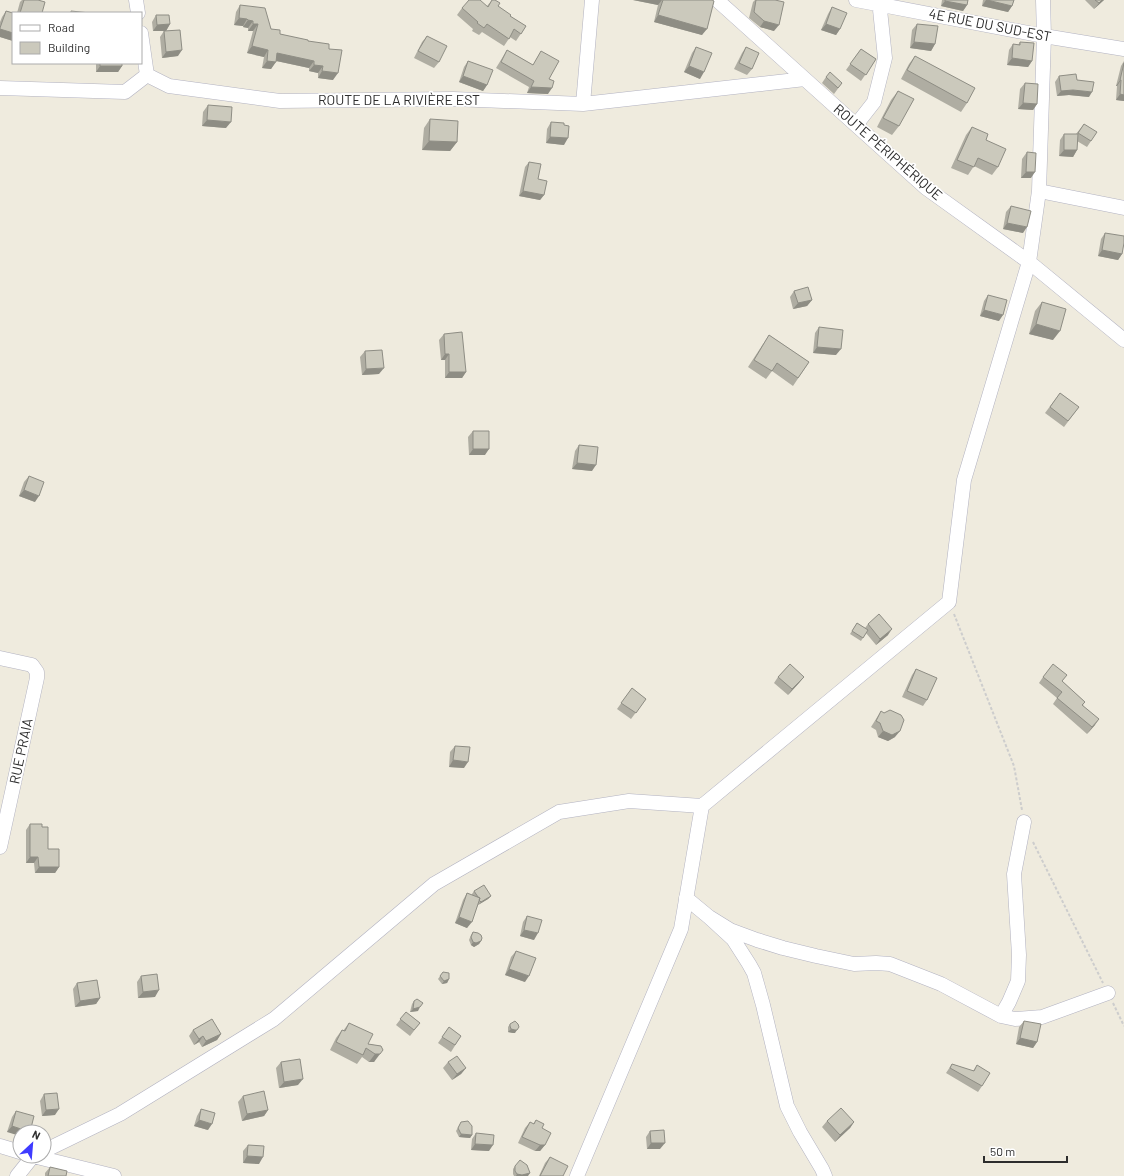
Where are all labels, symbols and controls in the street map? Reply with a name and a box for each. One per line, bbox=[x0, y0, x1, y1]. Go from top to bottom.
street label: 4E RUE DU SUD-EST bbox=[928, 4, 1053, 45]
legend bbox=[12, 12, 142, 64]
text: Road bbox=[48, 20, 75, 34]
text: Building bbox=[48, 40, 90, 54]
street label: ROUTE DE LA RIVIÈRE EST bbox=[318, 91, 480, 108]
street label: ROUTE PÉRIPHÉRIQUE bbox=[831, 100, 946, 203]
street label: RUE PRAIA bbox=[5, 716, 36, 785]
north arrow bbox=[12, 1124, 52, 1164]
text: N bbox=[30, 1127, 43, 1142]
scale bar bbox=[984, 1138, 1067, 1164]
text: 50 m bbox=[990, 1144, 1015, 1158]

